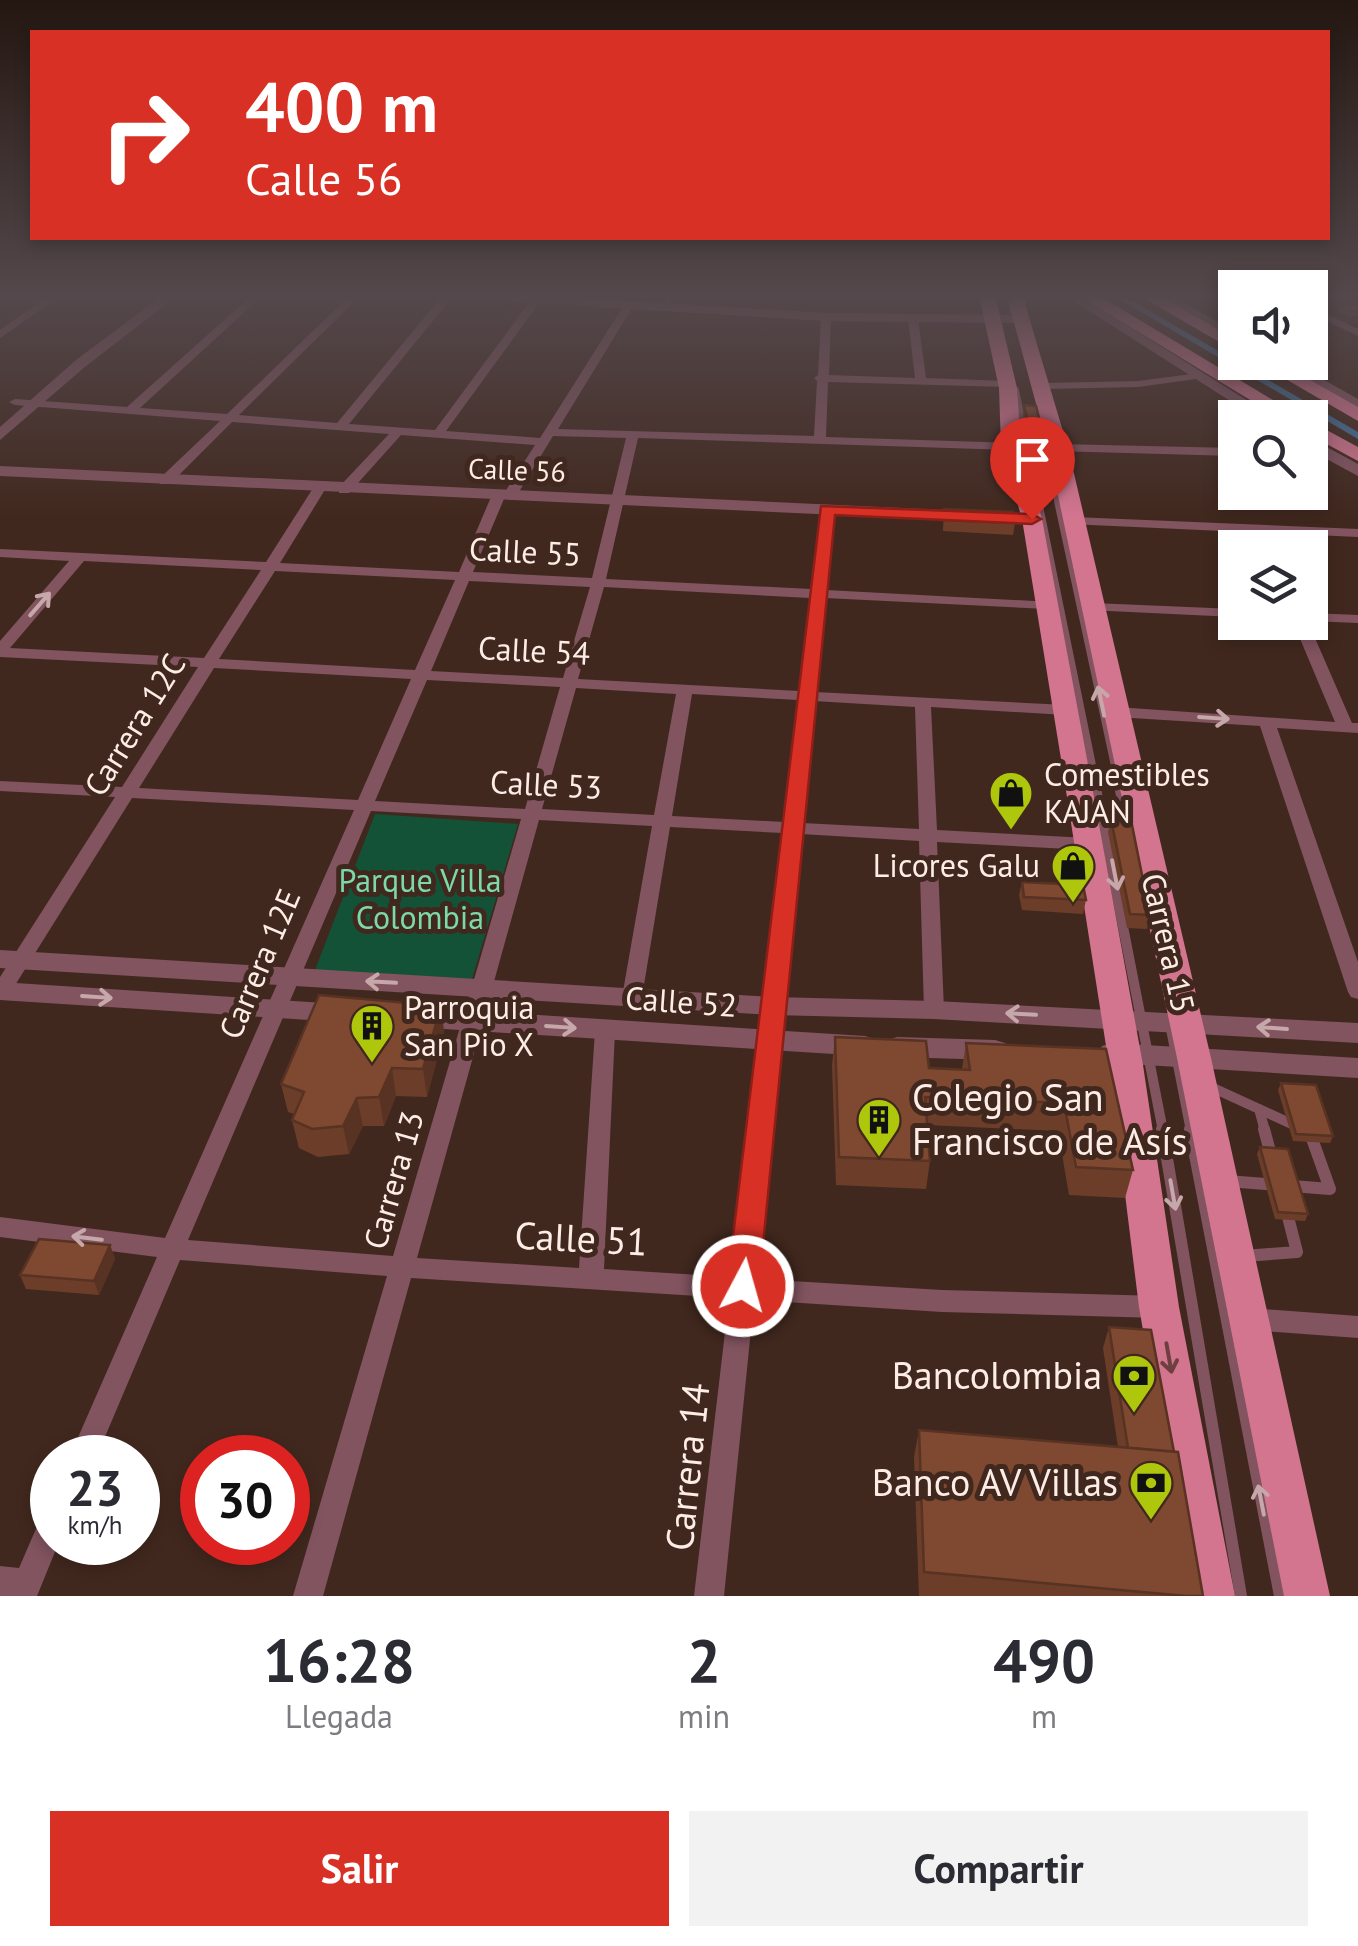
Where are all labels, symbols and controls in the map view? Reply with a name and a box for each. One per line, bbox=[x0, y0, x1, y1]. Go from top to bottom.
text: 400 m bbox=[245, 61, 438, 151]
icon: right bbox=[80, 70, 210, 200]
text: Calle 56 bbox=[245, 149, 402, 207]
map controls bbox=[1218, 270, 1328, 640]
button: sound bbox=[1218, 270, 1328, 380]
button: search bbox=[1218, 400, 1328, 510]
pin bbox=[990, 417, 1075, 520]
icon: arrive bbox=[1005, 432, 1060, 487]
street label: Calle 56 bbox=[467, 449, 567, 490]
street label: Calle 55 bbox=[468, 527, 582, 575]
button: layers bbox=[1218, 530, 1328, 640]
one-way arrow bbox=[29, 591, 51, 617]
street label: Calle 54 bbox=[477, 626, 591, 674]
street label: Carrera 12C bbox=[74, 645, 194, 803]
one-way arrow bbox=[1091, 686, 1110, 718]
one-way arrow bbox=[1197, 709, 1229, 728]
place label: Comestibles KAJAN bbox=[1044, 753, 1210, 832]
street label: Calle 53 bbox=[489, 760, 603, 808]
shop icon: Comestibles KAJAN bbox=[988, 770, 1034, 831]
shop icon: Licores Galu bbox=[1050, 843, 1096, 904]
place label: Licores Galu bbox=[873, 844, 1040, 886]
one-way arrow bbox=[1106, 858, 1125, 890]
park label: Parque Villa Colombia bbox=[338, 859, 502, 938]
street label: Carrera 15 bbox=[1133, 869, 1205, 1017]
street label: Carrera 12E bbox=[209, 882, 309, 1045]
one-way arrow bbox=[366, 972, 398, 991]
street label: Calle 52 bbox=[624, 976, 738, 1026]
place label: Parroquia San Pio X bbox=[404, 986, 534, 1065]
one-way arrow bbox=[81, 988, 113, 1007]
building icon: Parroquia San Pio X bbox=[349, 1003, 395, 1064]
one-way arrow bbox=[1005, 1004, 1037, 1023]
one-way arrow bbox=[545, 1018, 577, 1037]
one-way arrow bbox=[1257, 1018, 1289, 1037]
place label: Colegio San Francisco de Asís bbox=[912, 1072, 1187, 1165]
building icon: Colegio San Francisco de Asís bbox=[856, 1097, 902, 1158]
street label: Carrera 13 bbox=[353, 1106, 433, 1254]
one-way arrow bbox=[1164, 1178, 1183, 1211]
street label: Calle 51 bbox=[513, 1210, 649, 1265]
one-way arrow bbox=[71, 1228, 104, 1247]
position arrow bbox=[691, 1234, 795, 1338]
one-way arrow bbox=[1160, 1342, 1179, 1374]
place label: Bancolombia bbox=[892, 1350, 1102, 1399]
bank icon: Bancolombia bbox=[1111, 1353, 1157, 1414]
street label: Carrera 14 bbox=[653, 1381, 720, 1553]
speed limit sign: 30 bbox=[180, 1435, 310, 1565]
text: 23 bbox=[67, 1455, 123, 1520]
place label: Banco AV Villas bbox=[872, 1457, 1118, 1506]
bank icon: Banco AV Villas bbox=[1128, 1460, 1174, 1521]
one-way arrow bbox=[1251, 1484, 1270, 1517]
text: km/h bbox=[68, 1509, 122, 1541]
text: 16:28 bbox=[263, 1621, 415, 1699]
text: 2 bbox=[687, 1621, 721, 1699]
text: 490 bbox=[993, 1621, 1095, 1699]
text: Llegada bbox=[285, 1695, 393, 1737]
text: min bbox=[678, 1695, 730, 1737]
text: m bbox=[1031, 1695, 1057, 1737]
button: Salir bbox=[50, 1811, 669, 1926]
button: Compartir bbox=[689, 1811, 1308, 1926]

